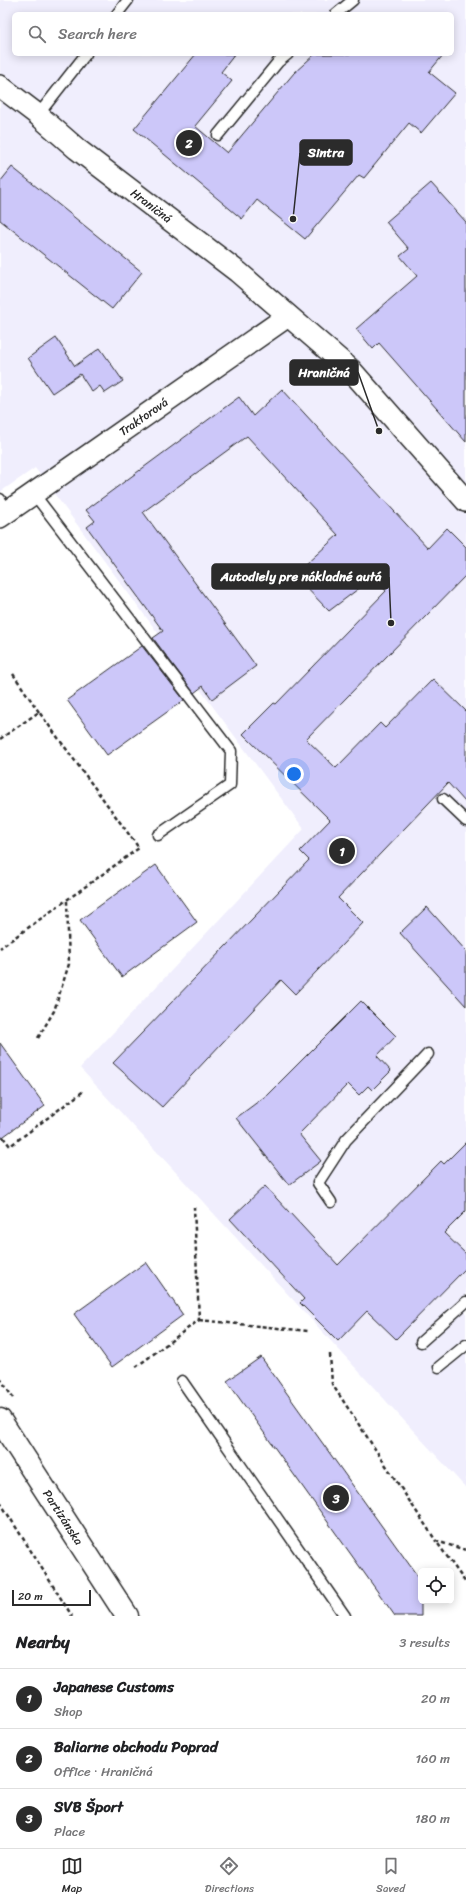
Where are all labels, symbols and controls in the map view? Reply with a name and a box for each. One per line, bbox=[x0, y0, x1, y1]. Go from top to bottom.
search box bbox=[12, 12, 454, 56]
text: Search here bbox=[58, 21, 137, 47]
icon: search bbox=[26, 23, 48, 45]
pin: 2 bbox=[176, 128, 202, 158]
callout: Sintra bbox=[300, 140, 352, 165]
text: Sintra bbox=[307, 141, 345, 164]
street label: Hraničná bbox=[126, 182, 177, 229]
callout: Hraničná bbox=[290, 360, 358, 385]
text: Hraničná bbox=[297, 361, 350, 384]
street label: Traktorová bbox=[114, 392, 173, 442]
callout: Autodiely pre nákladné autá bbox=[212, 564, 389, 589]
text: Autodiely pre nákladné autá bbox=[220, 565, 382, 588]
your location bbox=[284, 764, 304, 784]
pin: 1 bbox=[329, 836, 355, 866]
pin: 3 bbox=[323, 1483, 349, 1513]
street label: Partizánska bbox=[37, 1485, 89, 1550]
map controls bbox=[418, 1568, 454, 1604]
button: locate bbox=[418, 1568, 454, 1604]
text: 20 m bbox=[18, 1587, 43, 1606]
scale bar bbox=[12, 1588, 91, 1607]
text: Nearby bbox=[16, 1627, 70, 1657]
text: 3 results bbox=[399, 1631, 450, 1654]
text: Japanese Customs bbox=[54, 1674, 174, 1700]
text: 1 bbox=[26, 1687, 32, 1710]
text: 20 m bbox=[421, 1687, 450, 1710]
text: Shop bbox=[54, 1700, 82, 1723]
text: Baliarne obchodu Poprad bbox=[54, 1734, 218, 1760]
text: 2 bbox=[25, 1747, 33, 1770]
text: 160 m bbox=[415, 1747, 450, 1770]
text: Office · Hraničná bbox=[54, 1760, 153, 1783]
text: SVB Šport bbox=[54, 1794, 123, 1820]
text: 3 bbox=[25, 1807, 33, 1830]
text: 180 m bbox=[415, 1807, 450, 1830]
text: Place bbox=[54, 1820, 85, 1843]
tab: Map bbox=[61, 1855, 83, 1898]
tab: Directions bbox=[205, 1855, 254, 1898]
tab: Saved bbox=[376, 1855, 405, 1898]

